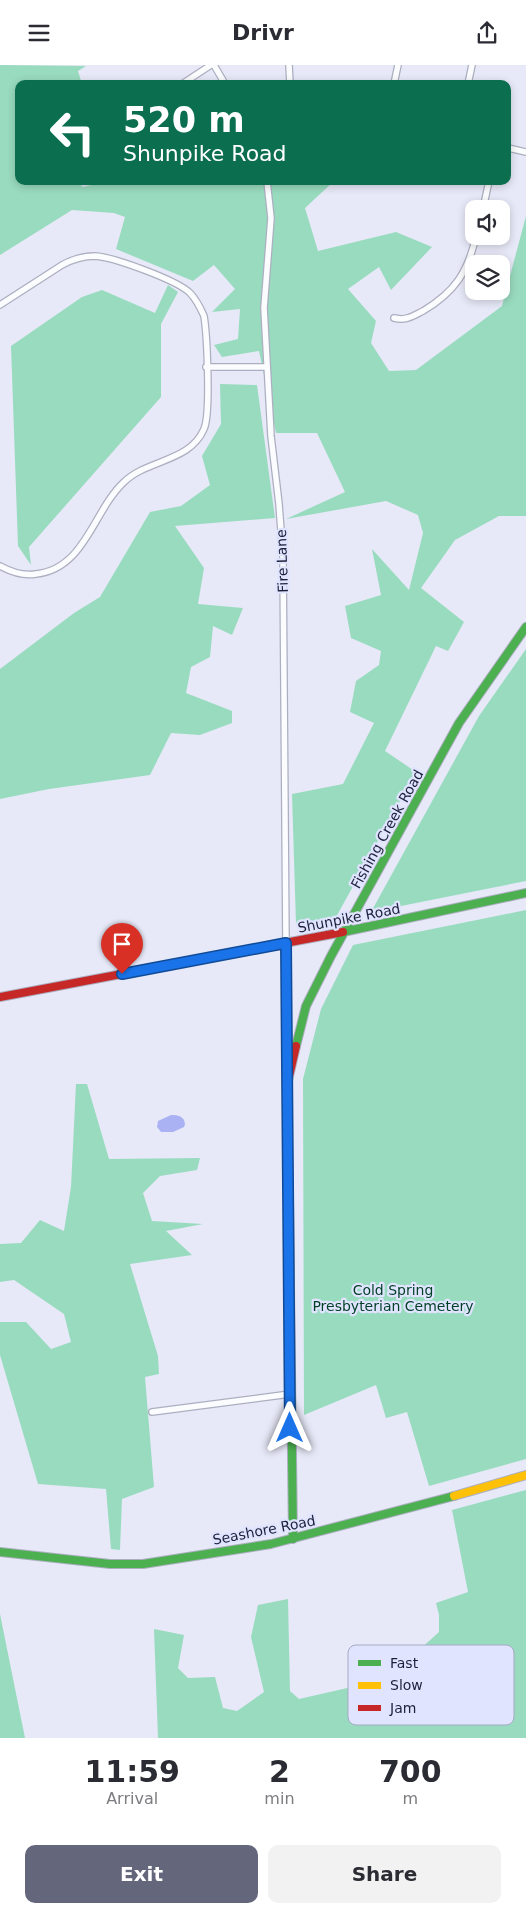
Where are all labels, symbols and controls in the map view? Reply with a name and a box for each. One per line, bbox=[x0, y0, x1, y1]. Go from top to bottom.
icon: menu bbox=[25, 19, 53, 47]
icon: share bbox=[473, 19, 501, 47]
text: Drivr bbox=[232, 20, 294, 45]
icon: left bbox=[40, 100, 105, 165]
text: 520 m bbox=[123, 100, 245, 140]
text: Shunpike Road bbox=[123, 141, 287, 166]
map controls bbox=[465, 200, 510, 300]
button: sound bbox=[465, 200, 510, 245]
button: layers bbox=[465, 255, 510, 300]
street label: Fire Lane bbox=[273, 529, 291, 593]
street label: Fishing Creek Road bbox=[348, 767, 426, 891]
street label: Shunpike Road bbox=[296, 900, 402, 936]
pin bbox=[101, 923, 143, 974]
icon: arrive bbox=[108, 930, 136, 958]
park label: Cold Spring Presbyterian Cemetery bbox=[312, 1282, 474, 1314]
position arrow bbox=[263, 1401, 315, 1453]
street label: Seashore Road bbox=[211, 1512, 317, 1548]
legend bbox=[348, 1645, 514, 1725]
text: Fast bbox=[390, 1655, 419, 1671]
text: Slow bbox=[390, 1677, 423, 1693]
text: Jam bbox=[389, 1700, 416, 1716]
text: 11:59 bbox=[84, 1754, 180, 1789]
text: 2 bbox=[269, 1754, 290, 1789]
text: 700 bbox=[379, 1754, 442, 1789]
text: Arrival bbox=[106, 1789, 158, 1808]
text: min bbox=[264, 1789, 295, 1808]
text: m bbox=[402, 1789, 418, 1808]
button: Exit bbox=[25, 1845, 258, 1903]
button: Share bbox=[268, 1845, 501, 1903]

